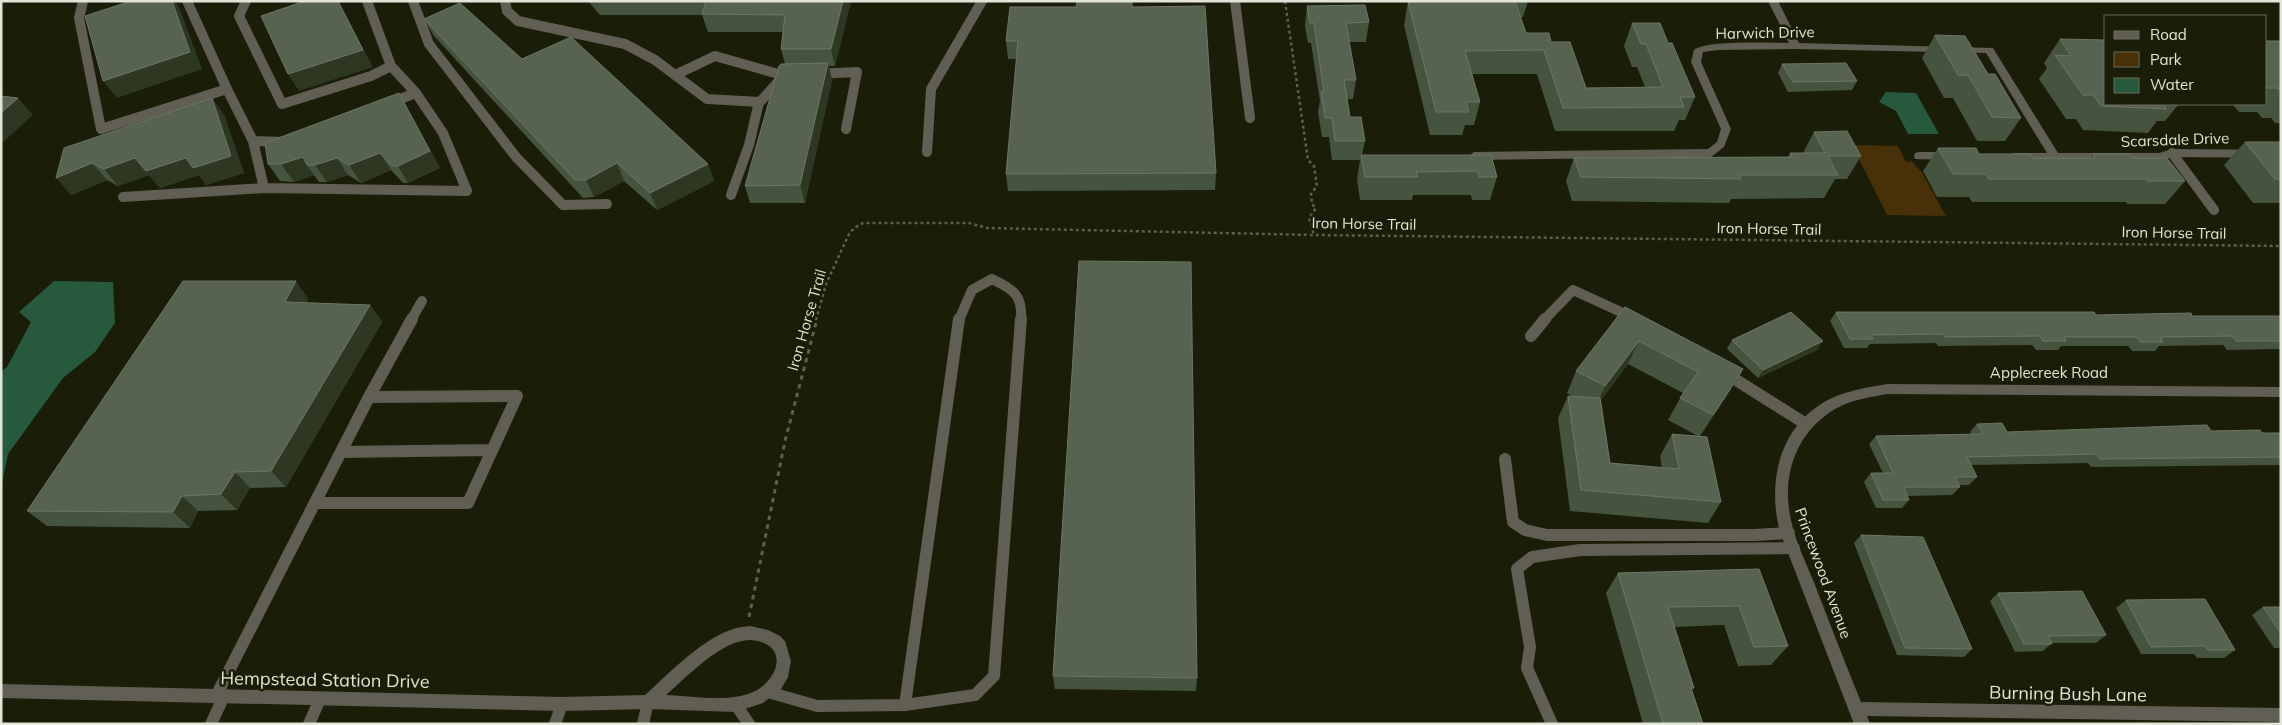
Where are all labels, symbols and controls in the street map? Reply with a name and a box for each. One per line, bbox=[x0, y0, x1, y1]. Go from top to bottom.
legend bbox=[2104, 15, 2267, 105]
street label: Harwich Drive bbox=[1715, 22, 1815, 43]
text: Road bbox=[2150, 25, 2187, 44]
text: Park bbox=[2150, 50, 2182, 69]
text: Water bbox=[2150, 75, 2194, 94]
street label: Scarsdale Drive bbox=[2120, 128, 2229, 151]
street label: Iron Horse Trail bbox=[1311, 213, 1417, 234]
street label: Iron Horse Trail bbox=[1716, 218, 1822, 239]
street label: Iron Horse Trail bbox=[2121, 222, 2227, 243]
street label: Iron Horse Trail bbox=[783, 267, 830, 373]
street label: Applecreek Road bbox=[1990, 363, 2108, 382]
street label: Princewood Avenue bbox=[1791, 505, 1856, 641]
street label: Hempstead Station Drive bbox=[220, 666, 430, 693]
street label: Burning Bush Lane bbox=[1989, 681, 2147, 706]

